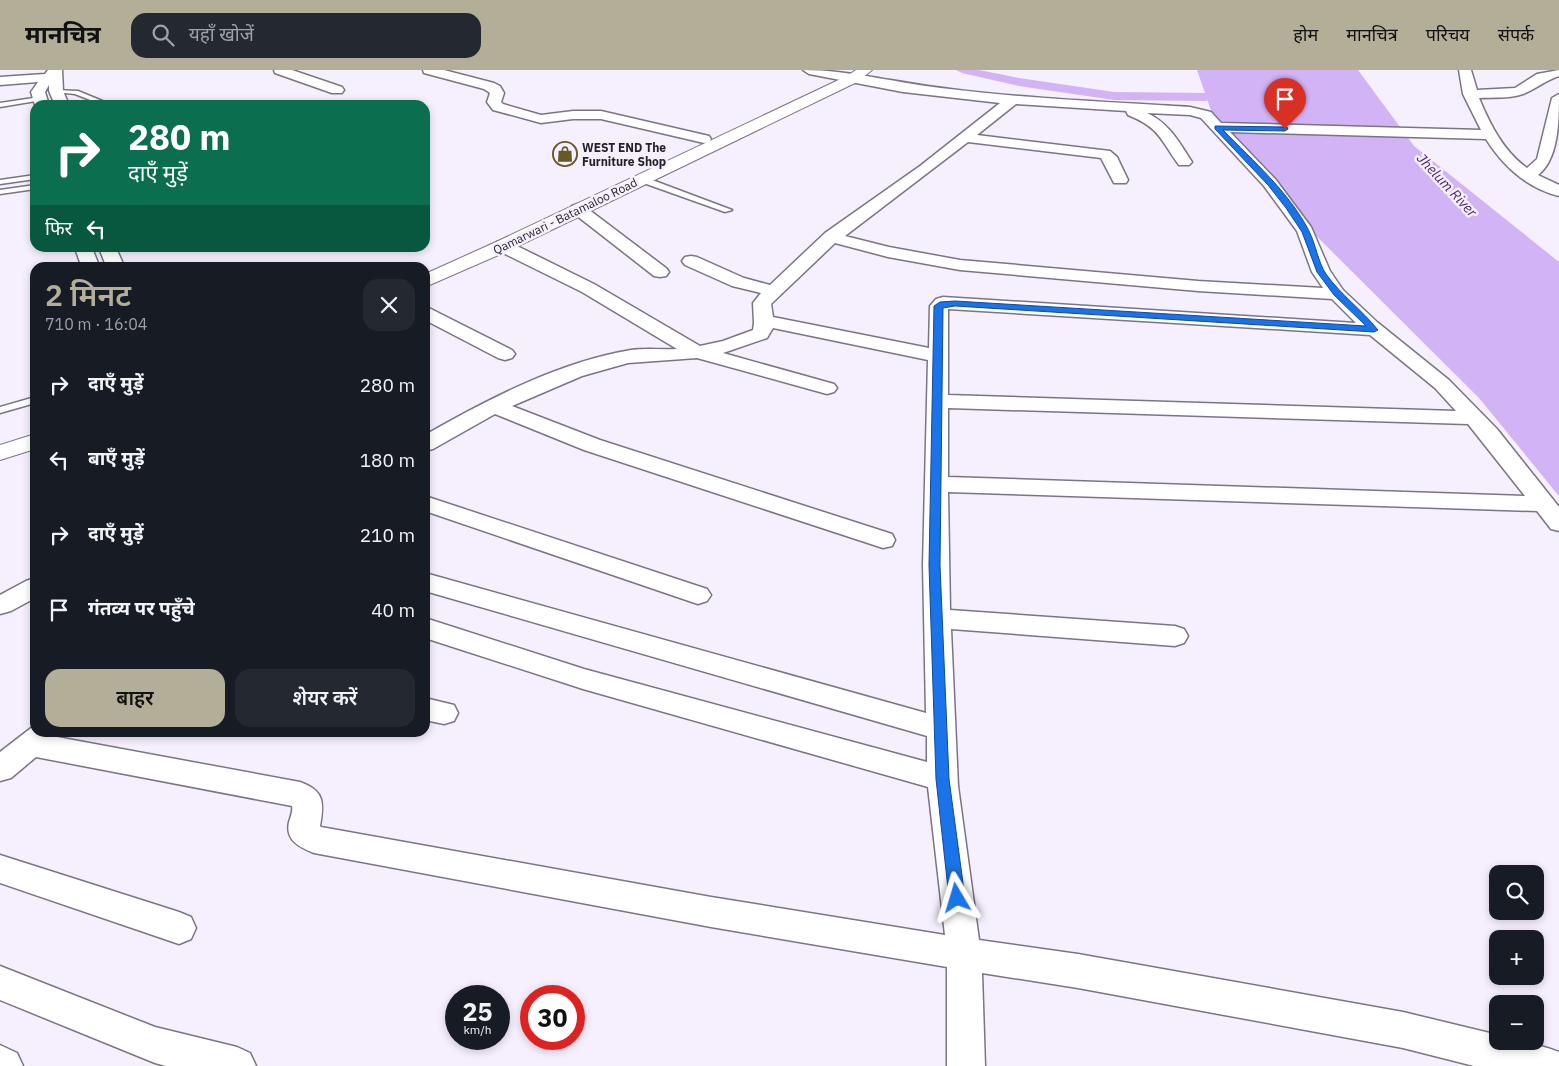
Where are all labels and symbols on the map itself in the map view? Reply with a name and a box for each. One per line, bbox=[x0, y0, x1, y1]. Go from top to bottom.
pin bbox=[1264, 78, 1306, 129]
place label: WEST END The Furniture Shop bbox=[582, 140, 666, 169]
shop icon: WEST END The Furniture Shop bbox=[552, 141, 578, 167]
water label: Jhelum River bbox=[1413, 150, 1482, 221]
street label: Qamarwari - Batamaloo Road bbox=[490, 175, 640, 257]
position arrow bbox=[930, 871, 982, 923]
speed limit sign: 30 bbox=[520, 985, 585, 1050]

